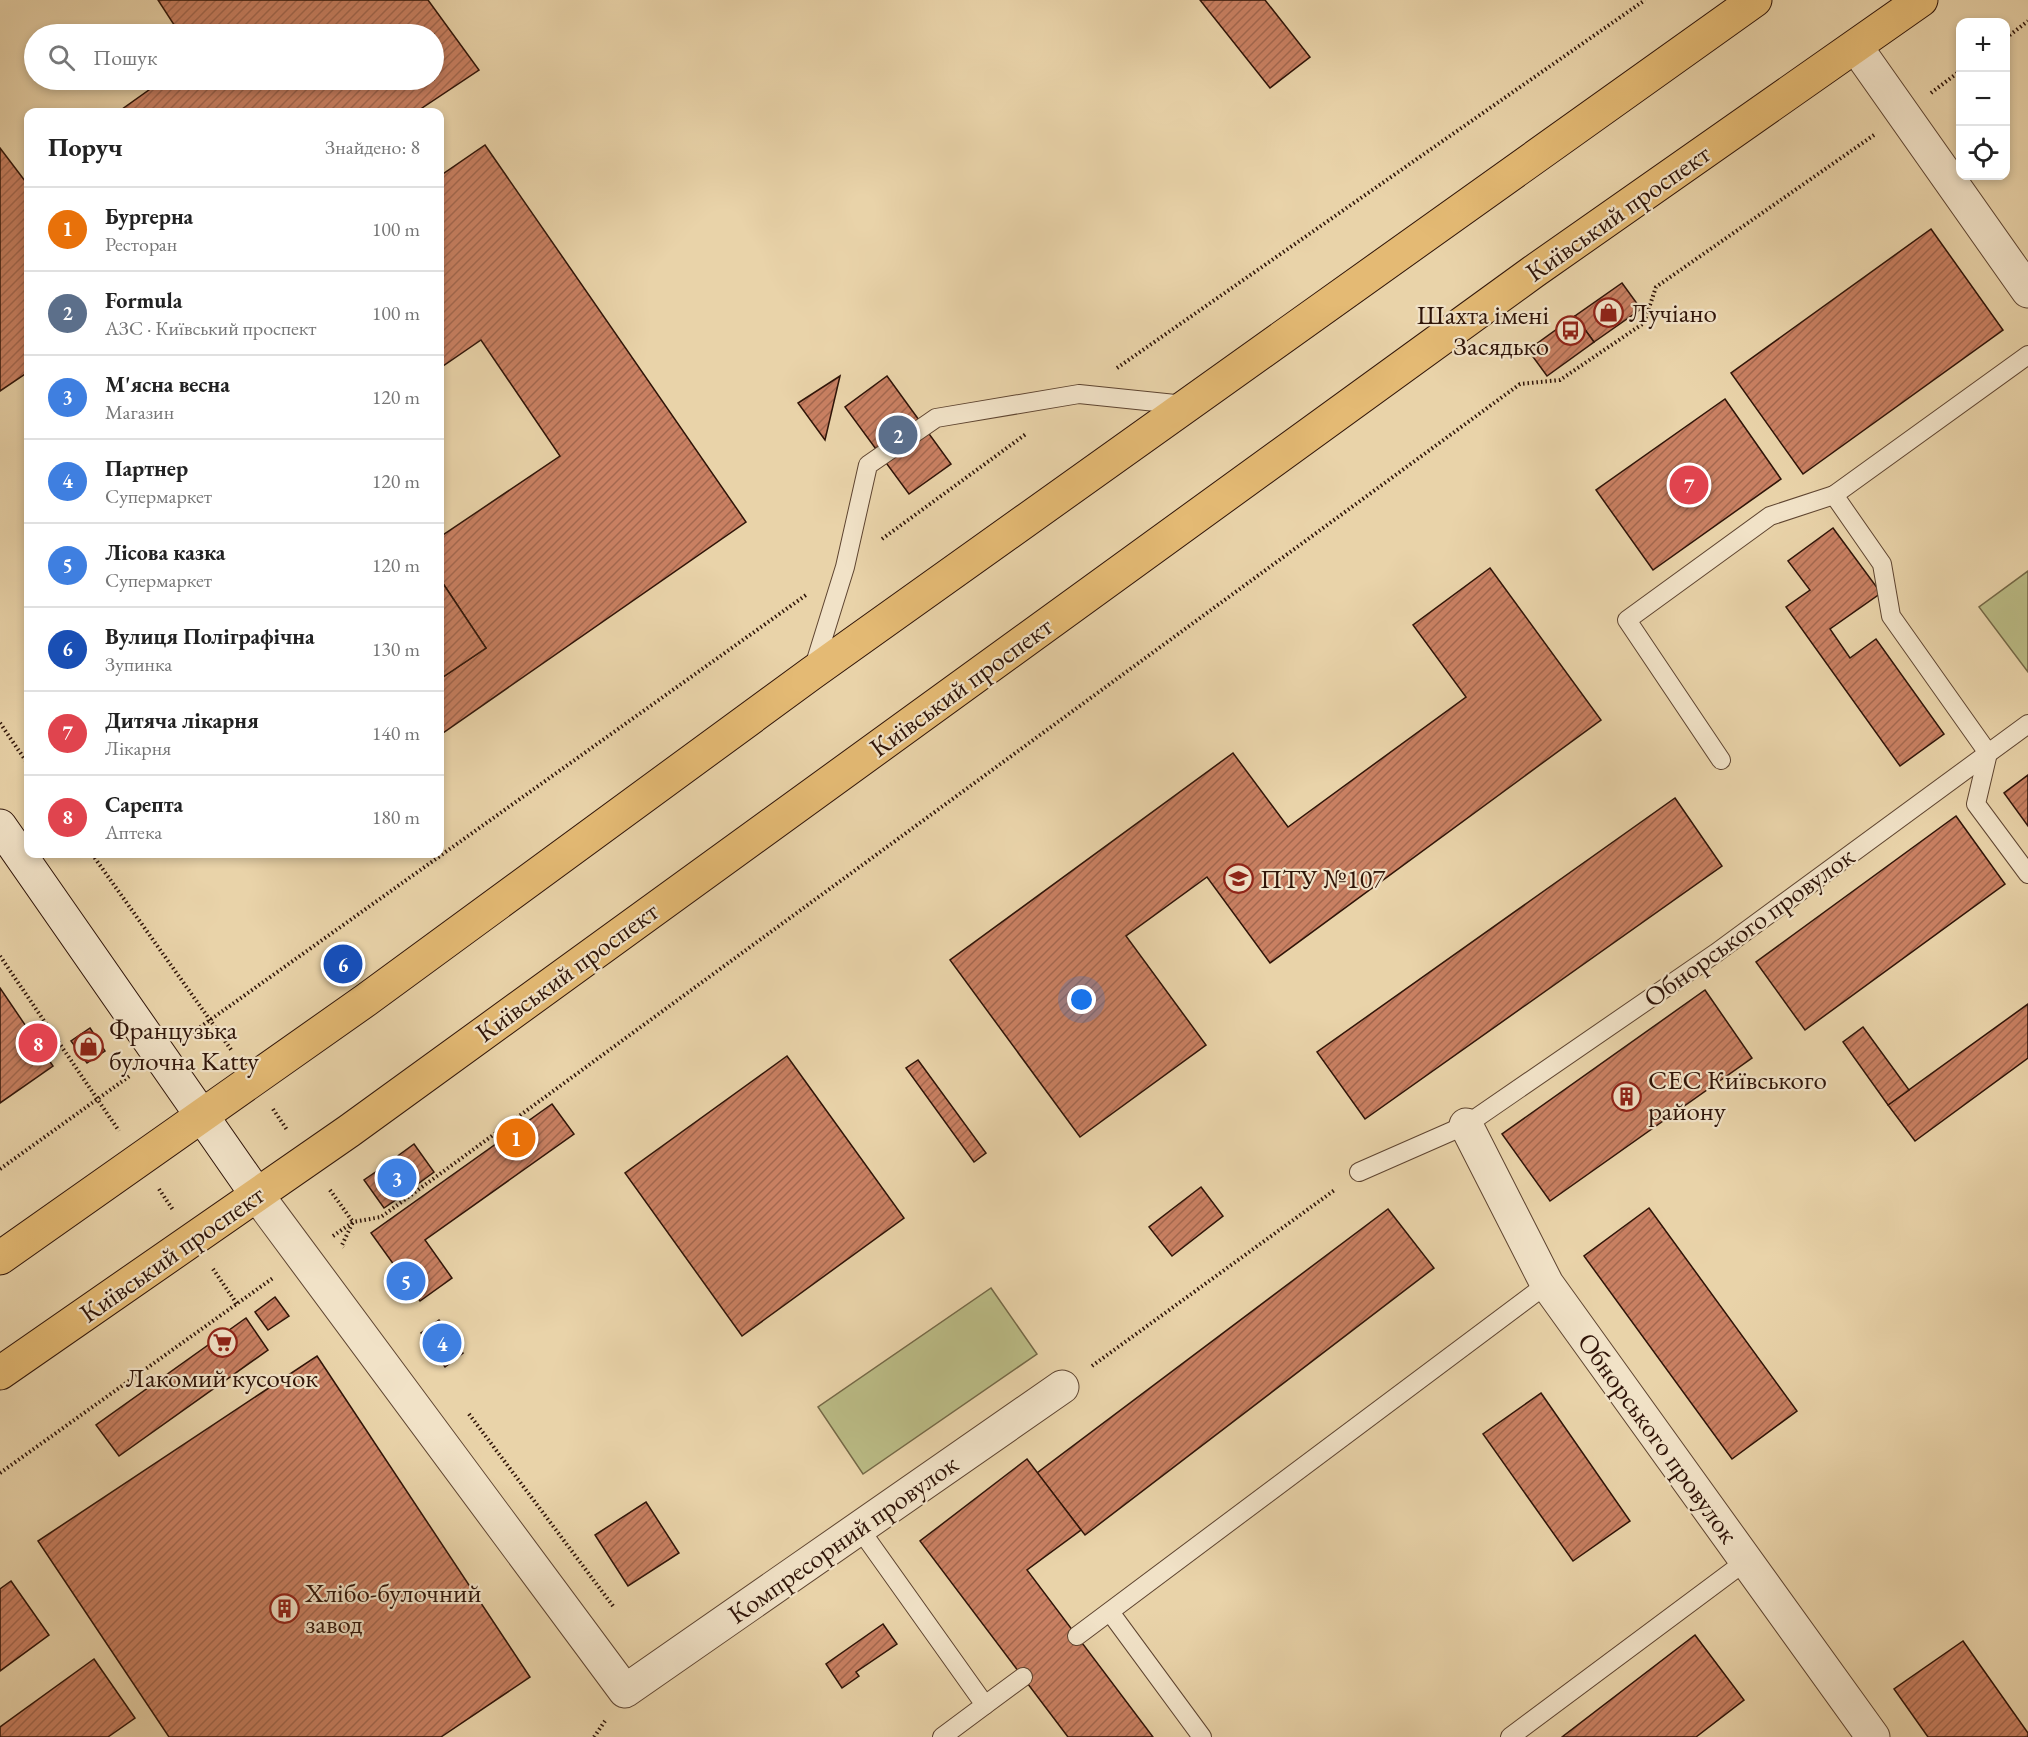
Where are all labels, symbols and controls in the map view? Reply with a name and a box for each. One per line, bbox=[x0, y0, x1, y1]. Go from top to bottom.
map controls bbox=[1956, 18, 2010, 180]
button: + bbox=[1956, 18, 2010, 72]
search box bbox=[24, 24, 444, 90]
icon: search bbox=[45, 41, 78, 74]
text: Пошук bbox=[93, 43, 157, 72]
button: − bbox=[1956, 72, 2010, 126]
button: locate bbox=[1956, 126, 2010, 180]
text: Поруч bbox=[48, 130, 123, 164]
text: Знайдено: 8 bbox=[325, 134, 420, 160]
street label: Київський проспект bbox=[1519, 136, 1717, 289]
text: Бургерна bbox=[105, 202, 193, 231]
text: 1 bbox=[62, 216, 73, 242]
text: 100 m bbox=[372, 216, 420, 242]
text: Ресторан bbox=[105, 231, 177, 257]
text: Formula bbox=[105, 286, 182, 315]
place label: Лучіано bbox=[1629, 295, 1717, 330]
place label: Шахта імені Засядько bbox=[1417, 297, 1549, 363]
shop icon: Лучіано bbox=[1592, 297, 1624, 329]
text: 2 bbox=[62, 300, 73, 326]
text: 100 m bbox=[372, 300, 420, 326]
text: АЗС · Київський проспект bbox=[105, 315, 317, 341]
bus stop icon: Шахта імені Засядько bbox=[1554, 315, 1586, 347]
text: М'ясна весна bbox=[105, 370, 230, 399]
text: 3 bbox=[62, 384, 73, 410]
text: 120 m bbox=[372, 384, 420, 410]
text: Магазин bbox=[105, 399, 174, 425]
pin: 2 bbox=[878, 412, 918, 458]
text: Партнер bbox=[105, 454, 188, 483]
pin: 7 bbox=[1670, 462, 1708, 508]
text: 4 bbox=[62, 468, 73, 494]
text: 120 m bbox=[372, 468, 420, 494]
text: Супермаркет bbox=[105, 483, 212, 509]
text: Лісова казка bbox=[105, 538, 225, 567]
text: 5 bbox=[62, 552, 73, 578]
text: 120 m bbox=[372, 552, 420, 578]
text: Супермаркет bbox=[105, 567, 212, 593]
street label: Київський проспект bbox=[862, 608, 1059, 765]
text: Вулиця Поліграфічна bbox=[105, 622, 315, 651]
text: 6 bbox=[62, 636, 73, 662]
text: 130 m bbox=[372, 636, 420, 662]
text: Зупинка bbox=[105, 651, 172, 677]
text: Дитяча лікарня bbox=[105, 706, 259, 735]
text: 7 bbox=[62, 720, 73, 746]
text: 140 m bbox=[372, 720, 420, 746]
text: Лікарня bbox=[105, 735, 171, 761]
text: Сарепта bbox=[105, 790, 183, 819]
text: 8 bbox=[62, 804, 73, 830]
text: 180 m bbox=[372, 804, 420, 830]
text: Аптека bbox=[105, 819, 162, 845]
street label: Обнорського провулок bbox=[1636, 838, 1861, 1015]
place label: ПТУ №107 bbox=[1260, 861, 1386, 896]
school or university icon: ПТУ №107 bbox=[1223, 863, 1255, 895]
street label: Київський проспект bbox=[468, 893, 665, 1050]
pin: 6 bbox=[324, 942, 362, 986]
your location bbox=[1067, 985, 1096, 1014]
place label: Французька булочна Katty bbox=[109, 1012, 259, 1078]
pin: 8 bbox=[18, 1020, 57, 1066]
shop icon: Французька булочна Katty bbox=[72, 1030, 104, 1062]
place label: СЕС Київського району bbox=[1648, 1062, 1827, 1128]
building icon: СЕС Київського району bbox=[1611, 1080, 1643, 1112]
pin: 1 bbox=[496, 1116, 536, 1160]
pin: 3 bbox=[378, 1156, 416, 1200]
street label: Київський проспект bbox=[73, 1177, 271, 1330]
pin: 5 bbox=[386, 1258, 426, 1304]
pin: 4 bbox=[422, 1320, 462, 1366]
street label: Обнорського провулок bbox=[1570, 1325, 1747, 1550]
supermarket icon: Лакомий кусочок bbox=[206, 1327, 238, 1359]
place label: Лакомий кусочок bbox=[126, 1360, 318, 1395]
street label: Компресорний провулок bbox=[721, 1446, 965, 1631]
place label: Хлібо-булочний завод bbox=[304, 1575, 482, 1641]
building icon: Хлібо-булочний завод bbox=[268, 1593, 300, 1625]

